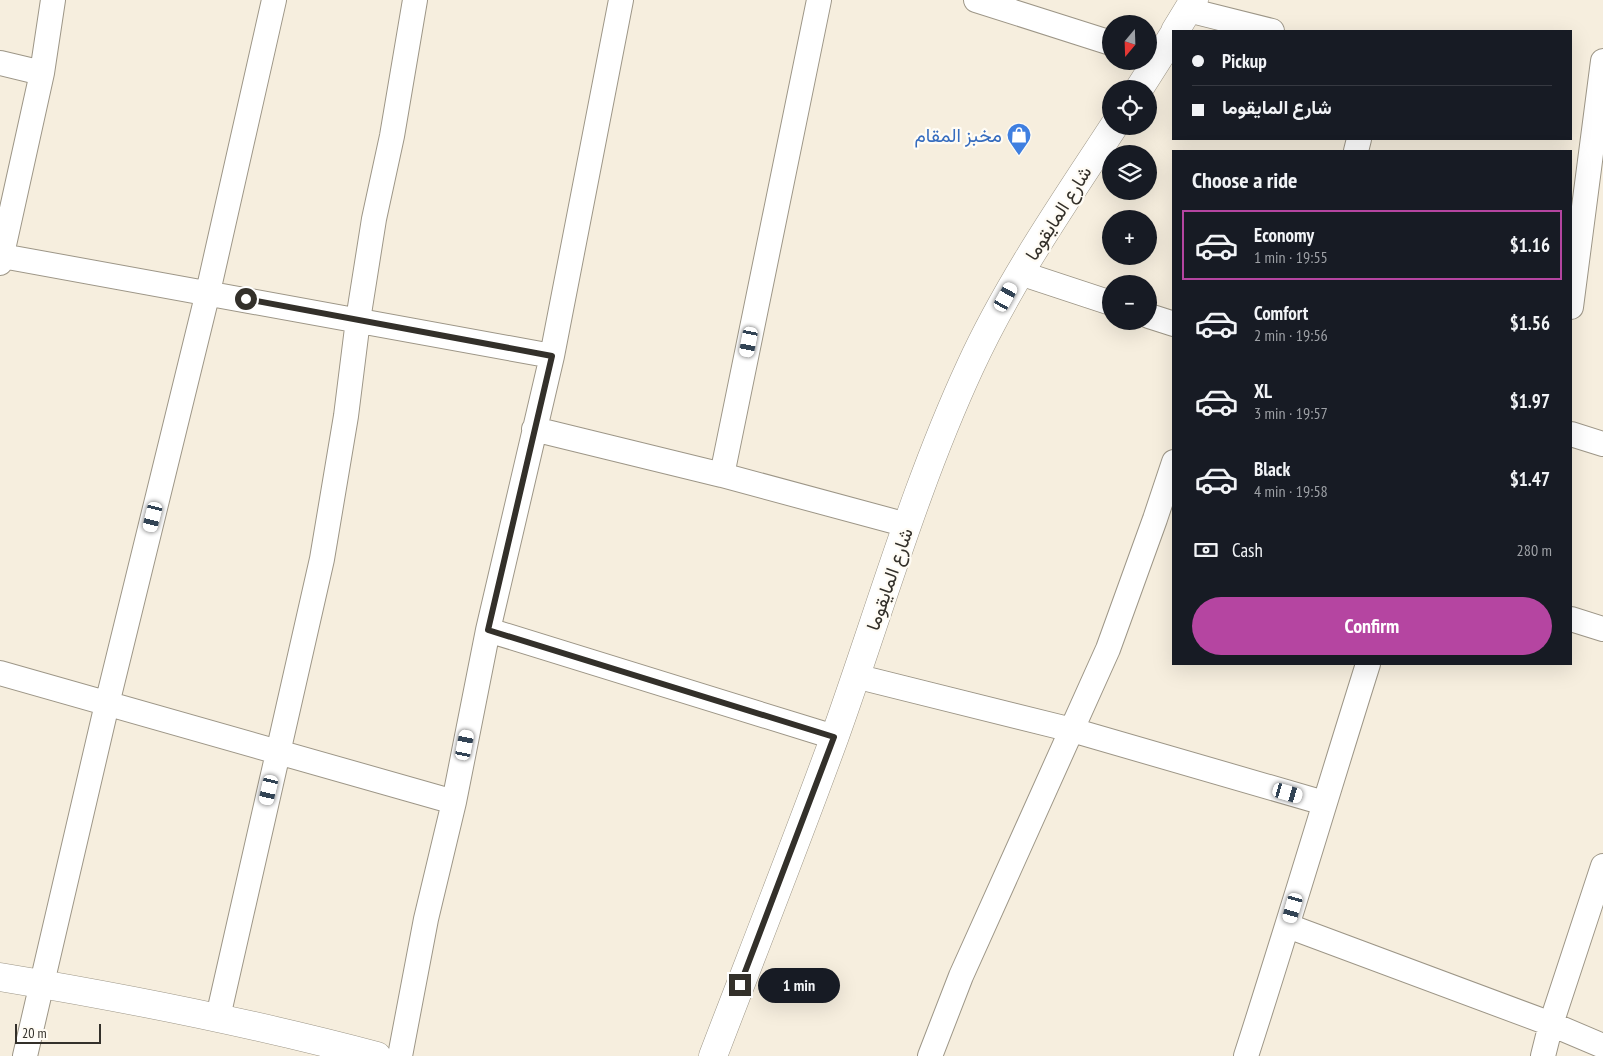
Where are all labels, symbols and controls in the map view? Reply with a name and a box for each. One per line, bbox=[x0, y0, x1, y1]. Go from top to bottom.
north arrow bbox=[1102, 15, 1158, 70]
map controls bbox=[1102, 15, 1157, 330]
text: Pickup bbox=[1222, 49, 1267, 73]
button: locate bbox=[1102, 80, 1157, 135]
text: شارع المايقوما bbox=[1222, 95, 1332, 119]
shop icon: مخبز المقام bbox=[1006, 122, 1032, 156]
place label: مخبز المقام bbox=[914, 123, 1002, 148]
button: layers bbox=[1102, 145, 1157, 200]
street label: شارع المايقوما bbox=[1019, 161, 1097, 265]
text: Choose a ride bbox=[1192, 166, 1297, 194]
button: + bbox=[1102, 210, 1157, 265]
icon: car bbox=[1194, 223, 1239, 268]
text: Economy bbox=[1254, 223, 1314, 247]
text: $1.16 bbox=[1510, 233, 1550, 257]
text: 1 min · 19:55 bbox=[1254, 247, 1328, 267]
button: − bbox=[1102, 275, 1157, 330]
car bbox=[992, 280, 1019, 314]
route start bbox=[235, 288, 257, 310]
icon: car bbox=[1194, 301, 1239, 346]
text: Comfort bbox=[1254, 301, 1308, 325]
text: $1.56 bbox=[1510, 311, 1550, 335]
text: 2 min · 19:56 bbox=[1254, 325, 1328, 345]
car bbox=[738, 326, 759, 358]
icon: car bbox=[1194, 379, 1239, 424]
text: XL bbox=[1254, 379, 1272, 403]
text: $1.97 bbox=[1510, 389, 1550, 413]
text: 3 min · 19:57 bbox=[1254, 403, 1328, 423]
icon: car bbox=[1194, 457, 1239, 502]
text: Black bbox=[1254, 457, 1290, 481]
text: $1.47 bbox=[1510, 467, 1550, 491]
text: 4 min · 19:58 bbox=[1254, 481, 1328, 501]
car bbox=[142, 501, 163, 533]
street label: شارع المايقوما bbox=[860, 525, 919, 634]
icon: cash bbox=[1192, 536, 1220, 564]
text: Cash bbox=[1232, 538, 1263, 562]
text: 280 m bbox=[1517, 540, 1552, 560]
button: Confirm bbox=[1192, 597, 1552, 655]
car bbox=[454, 729, 475, 761]
car bbox=[258, 774, 279, 806]
car bbox=[1271, 782, 1304, 804]
car bbox=[1281, 892, 1304, 924]
callout: 1 min bbox=[758, 968, 840, 1002]
route end bbox=[729, 974, 751, 996]
text: 1 min bbox=[783, 975, 815, 995]
scale bar bbox=[15, 1021, 101, 1044]
text: 20 m bbox=[22, 1024, 47, 1042]

